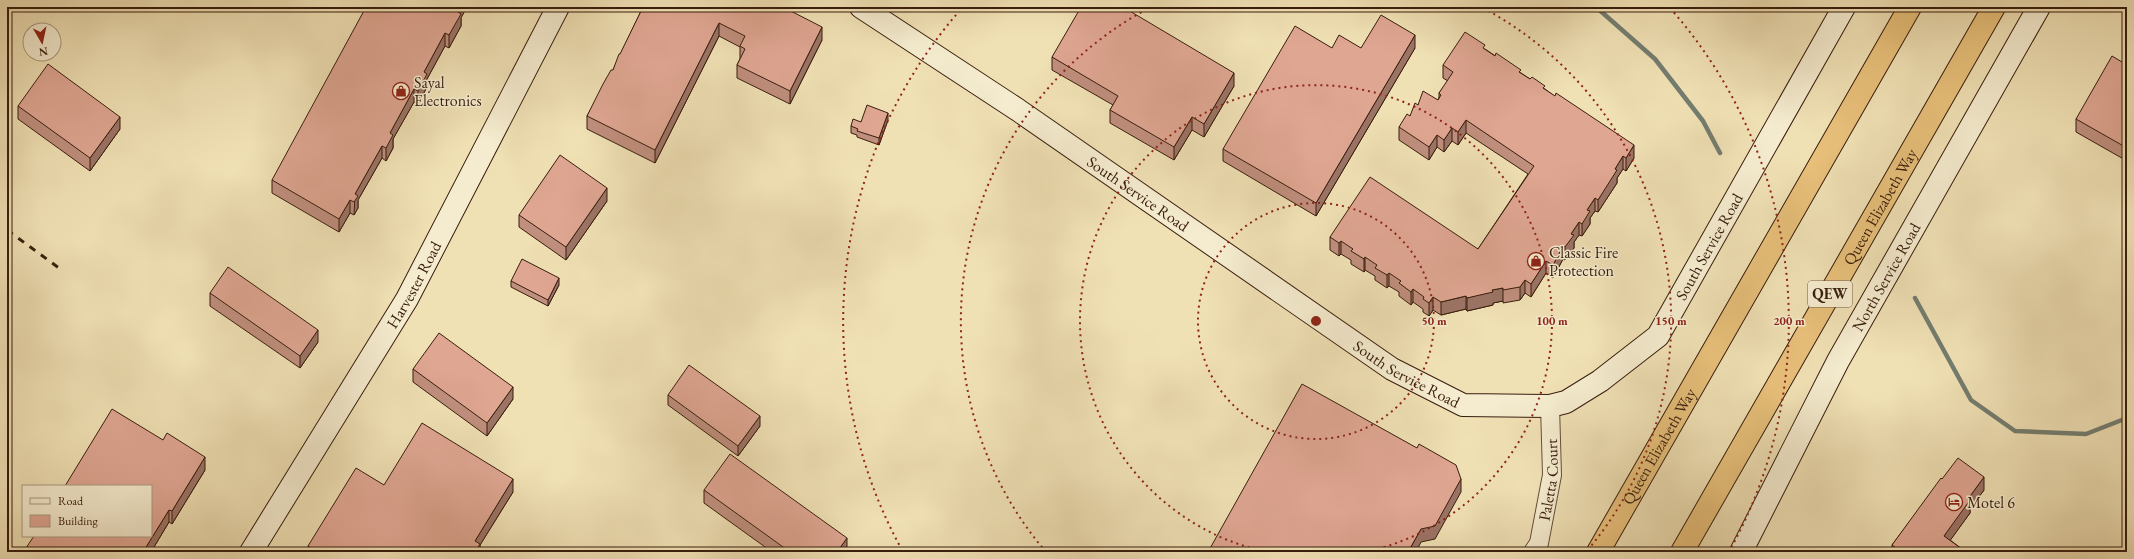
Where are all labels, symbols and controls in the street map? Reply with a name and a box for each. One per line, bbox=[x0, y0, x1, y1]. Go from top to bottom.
north arrow bbox=[22, 22, 62, 62]
text: N bbox=[38, 44, 49, 60]
place label: Sayal Electronics bbox=[414, 72, 482, 111]
shop icon: Sayal Electronics bbox=[391, 81, 411, 101]
street label: Queen Elizabeth Way bbox=[1838, 144, 1922, 269]
street label: South Service Road bbox=[1083, 151, 1194, 237]
street label: South Service Road bbox=[1670, 189, 1748, 304]
street label: North Service Road bbox=[1847, 218, 1926, 335]
street label: Harvester Road bbox=[382, 237, 447, 332]
place label: Classic Fire Protection bbox=[1549, 242, 1618, 281]
shop icon: Classic Fire Protection bbox=[1526, 251, 1546, 271]
road number: QEW bbox=[1808, 281, 1852, 307]
text: 50 m bbox=[1421, 313, 1447, 329]
text: 100 m bbox=[1536, 313, 1568, 329]
text: 150 m bbox=[1655, 313, 1687, 329]
text: 200 m bbox=[1773, 313, 1805, 329]
centre of rings bbox=[1309, 314, 1323, 328]
street label: South Service Road bbox=[1349, 335, 1464, 413]
street label: Queen Elizabeth Way bbox=[1617, 383, 1701, 509]
street label: Paletta Court bbox=[1534, 439, 1563, 522]
legend bbox=[22, 485, 152, 537]
hotel icon: Motel 6 bbox=[1944, 492, 1964, 512]
place label: Motel 6 bbox=[1967, 492, 2015, 513]
text: Road bbox=[58, 493, 84, 509]
text: Building bbox=[58, 513, 99, 529]

